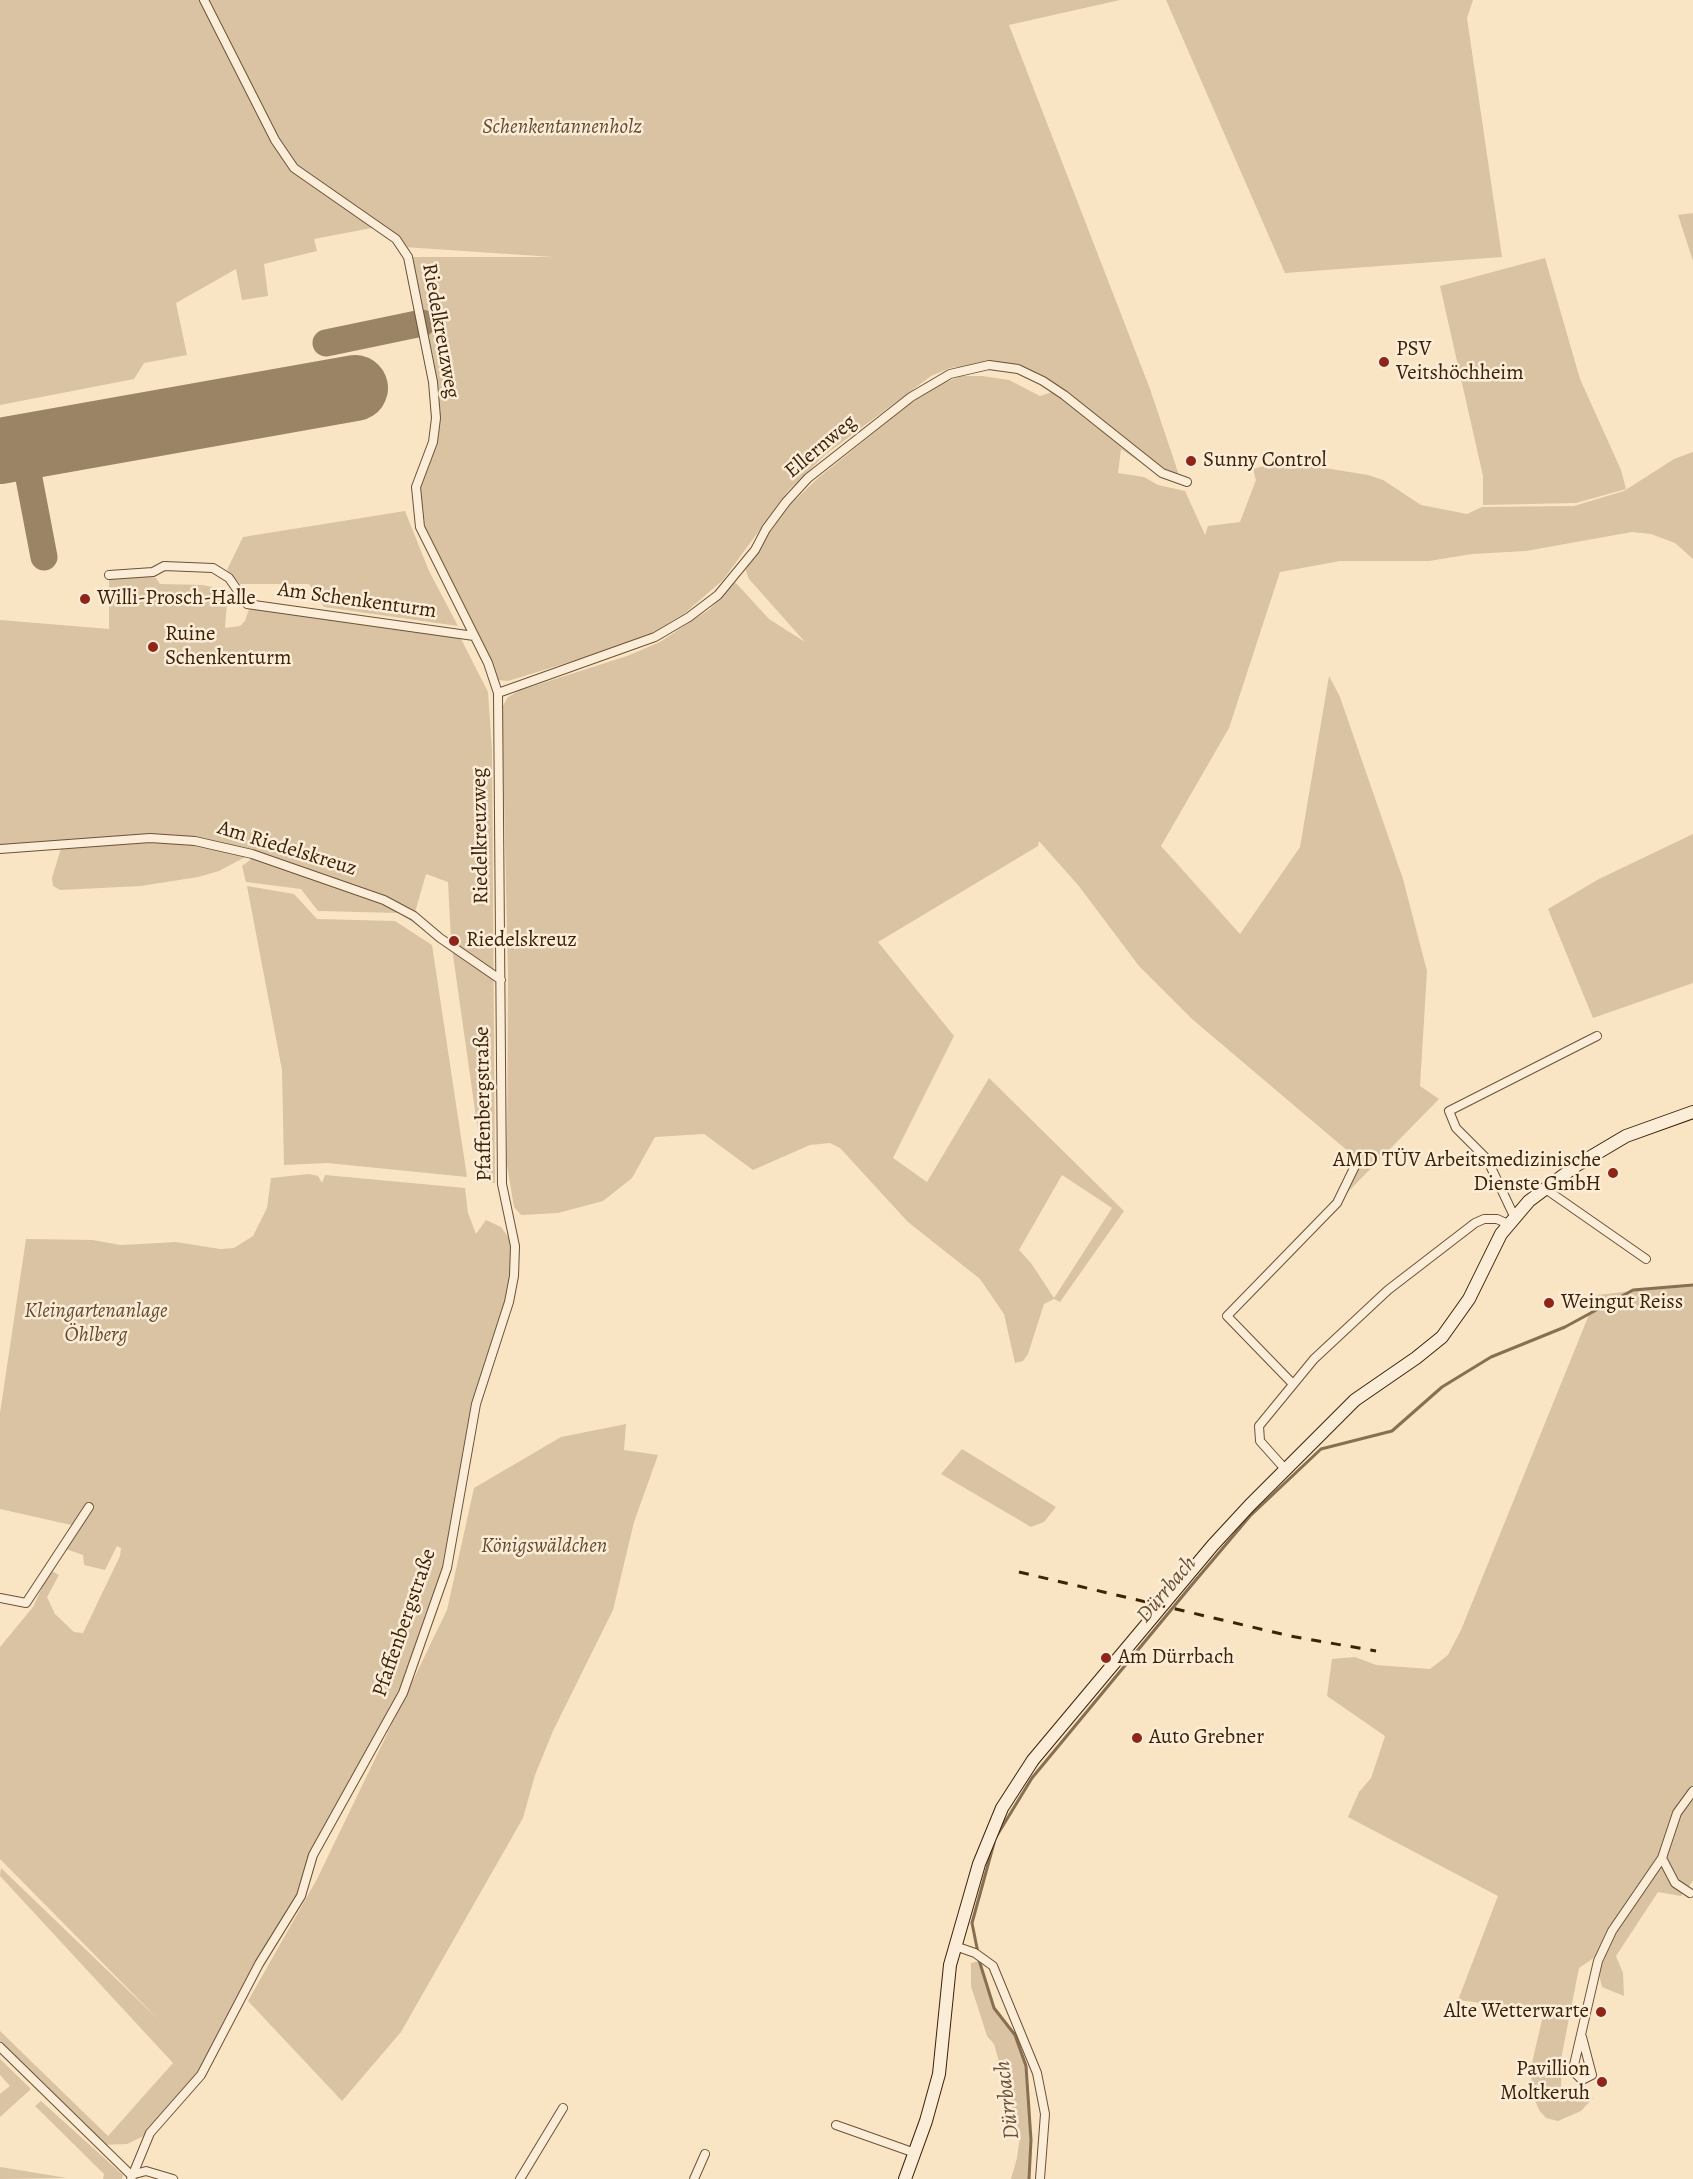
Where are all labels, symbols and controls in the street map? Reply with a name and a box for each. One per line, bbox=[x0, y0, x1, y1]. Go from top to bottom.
park label: Schenkentannenholz bbox=[482, 115, 642, 141]
street label: Riedelkreuzweg bbox=[416, 262, 464, 400]
place label: PSV Veitshöchheim bbox=[1396, 337, 1524, 387]
marker: PSV Veitshöchheim bbox=[1377, 355, 1391, 369]
street label: Ellernweg bbox=[780, 410, 862, 484]
place label: Sunny Control bbox=[1203, 448, 1327, 474]
marker: Sunny Control bbox=[1184, 454, 1198, 468]
street label: Am Schenkenturm bbox=[276, 577, 438, 625]
place label: Willi-Prosch-Halle bbox=[97, 586, 256, 612]
marker: Willi-Prosch-Halle bbox=[78, 592, 92, 606]
place label: Ruine Schenkenturm bbox=[165, 622, 291, 672]
marker: Ruine Schenkenturm bbox=[146, 640, 160, 654]
street label: Riedelkreuzweg bbox=[467, 767, 495, 905]
street label: Am Riedelskreuz bbox=[214, 816, 360, 882]
place label: Riedelskreuz bbox=[466, 928, 577, 954]
marker: Riedelskreuz bbox=[447, 934, 461, 948]
street label: Pfaffenbergstraße bbox=[470, 1026, 498, 1182]
place label: AMD TÜV Arbeitsmedizinische Dienste GmbH bbox=[1333, 1148, 1601, 1198]
marker: AMD TÜV Arbeitsmedizinische Dienste GmbH bbox=[1606, 1166, 1620, 1180]
place label: Weingut Reiss bbox=[1561, 1290, 1683, 1316]
marker: Weingut Reiss bbox=[1542, 1296, 1556, 1310]
park label: Kleingartenanlage Öhlberg bbox=[24, 1299, 168, 1349]
park label: Königswäldchen bbox=[481, 1534, 607, 1560]
street label: Pfaffenbergstraße bbox=[368, 1545, 442, 1701]
water label: Dürrbach bbox=[1131, 1551, 1203, 1629]
place label: Am Dürrbach bbox=[1118, 1645, 1234, 1671]
marker: Am Dürrbach bbox=[1099, 1651, 1113, 1665]
place label: Auto Grebner bbox=[1149, 1725, 1264, 1751]
marker: Auto Grebner bbox=[1130, 1731, 1144, 1745]
place label: Alte Wetterwarte bbox=[1444, 1999, 1589, 2025]
marker: Alte Wetterwarte bbox=[1594, 2005, 1608, 2019]
place label: Pavillion Moltkeruh bbox=[1500, 2057, 1590, 2107]
water label: Dürrbach bbox=[990, 2059, 1026, 2141]
marker: Pavillion Moltkeruh bbox=[1595, 2075, 1609, 2089]

